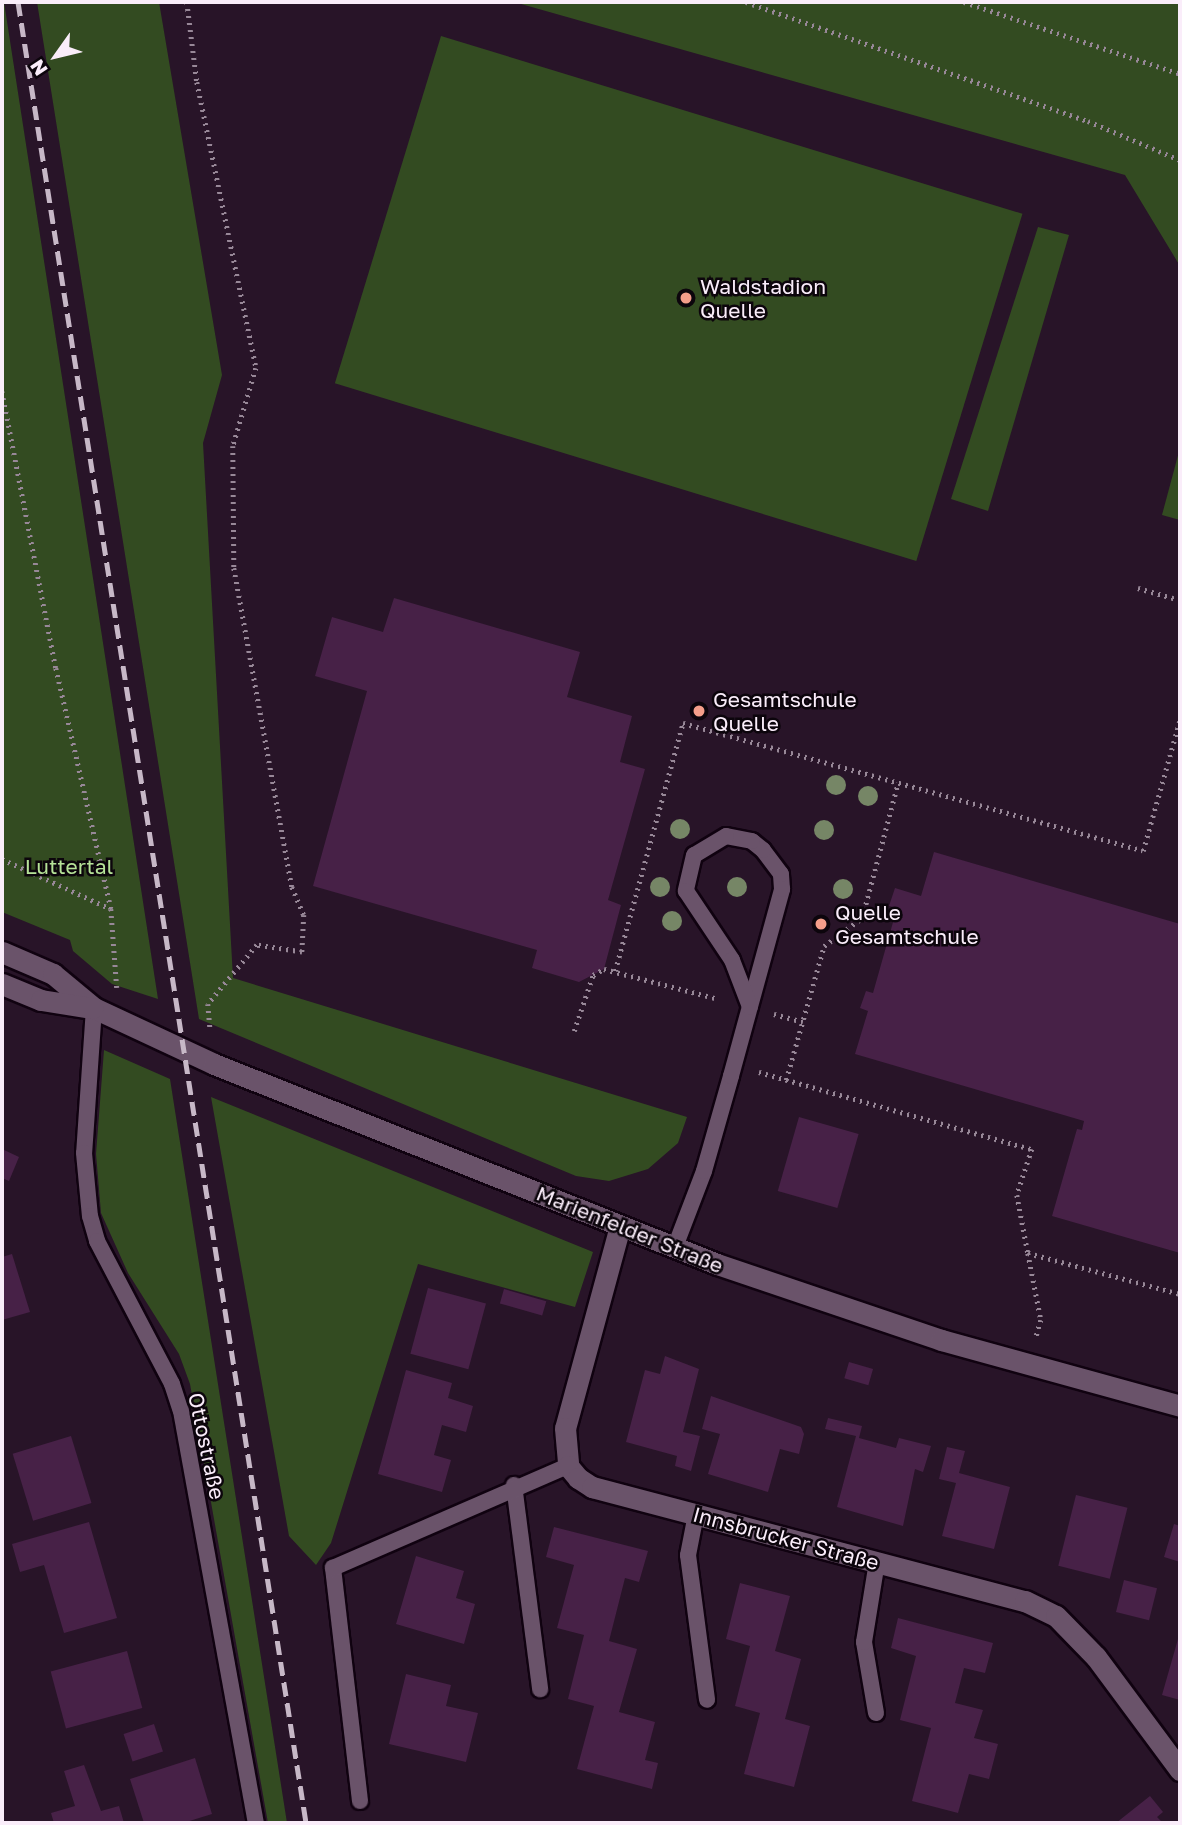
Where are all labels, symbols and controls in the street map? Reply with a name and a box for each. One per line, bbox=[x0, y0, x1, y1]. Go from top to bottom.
north arrow bbox=[21, 21, 91, 91]
text: N bbox=[25, 56, 52, 80]
place label: Waldstadion Quelle bbox=[700, 273, 826, 323]
marker: Waldstadion Quelle bbox=[678, 290, 694, 306]
place label: Gesamtschule Quelle bbox=[713, 686, 857, 736]
marker: Gesamtschule Quelle bbox=[691, 703, 707, 719]
park label: Luttertal bbox=[25, 853, 113, 879]
place label: Quelle Gesamtschule bbox=[835, 899, 979, 949]
marker: Quelle Gesamtschule bbox=[813, 916, 829, 932]
street label: Marienfelder Straße bbox=[533, 1180, 727, 1278]
street label: Ottostraße bbox=[183, 1390, 231, 1502]
street label: Innsbrucker Straße bbox=[690, 1501, 882, 1575]

